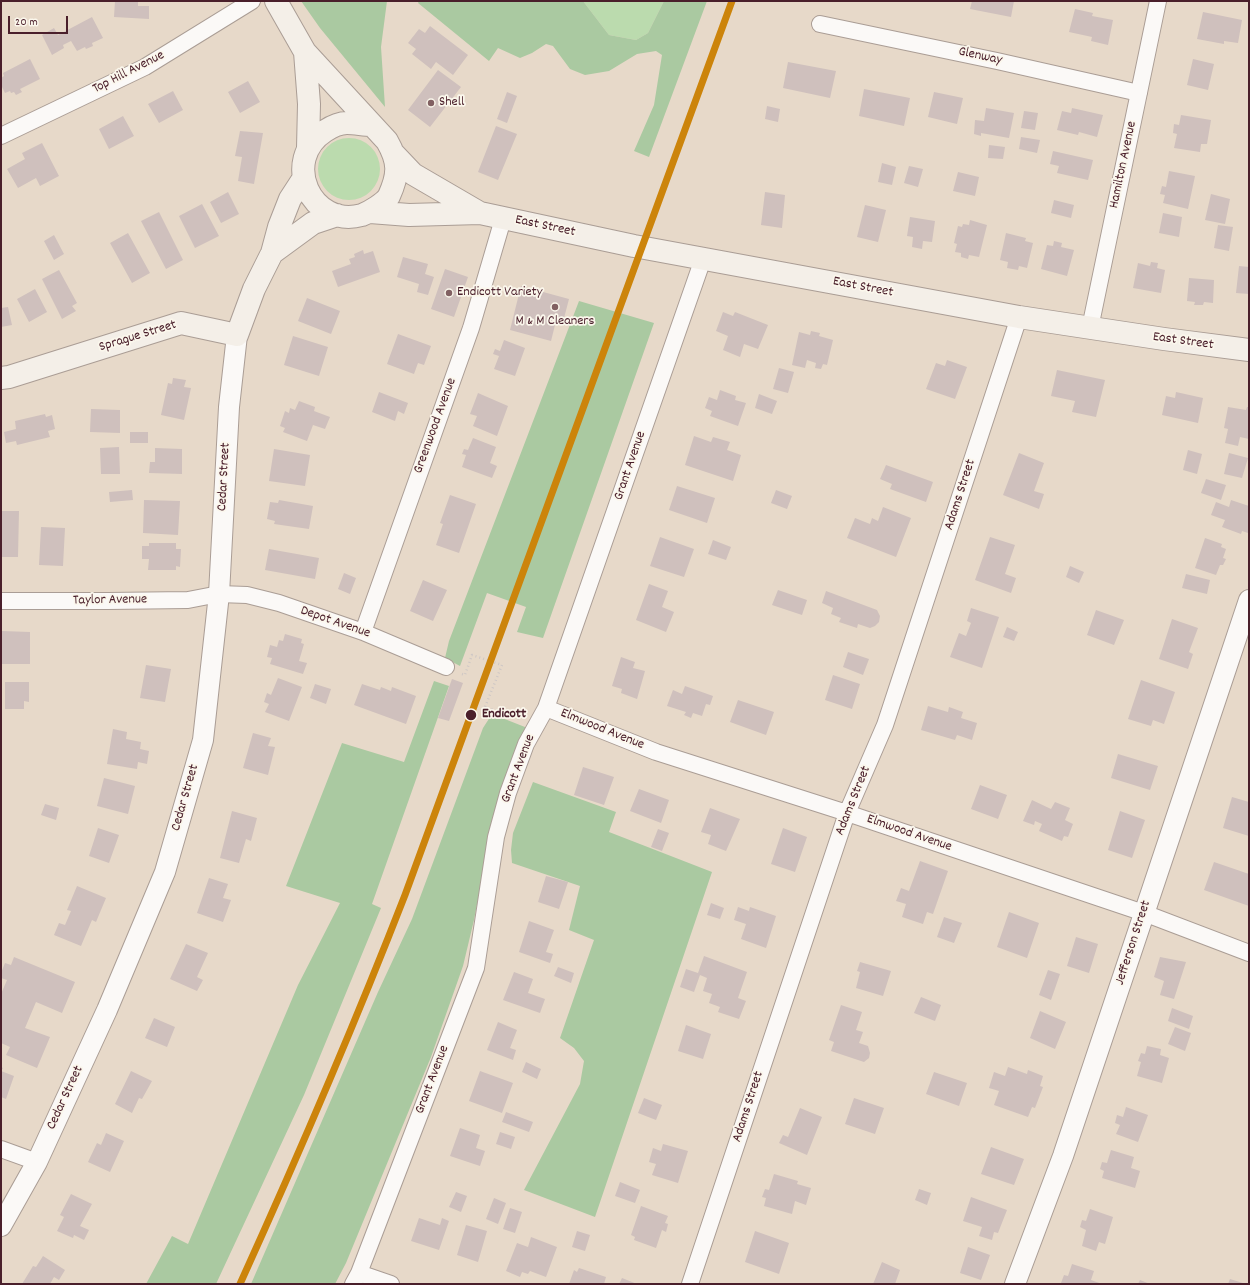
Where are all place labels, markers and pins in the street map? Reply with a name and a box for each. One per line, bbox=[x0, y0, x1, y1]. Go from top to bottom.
place label: Shell bbox=[439, 95, 464, 111]
marker: Shell bbox=[426, 98, 436, 108]
place label: Endicott Variety bbox=[457, 285, 542, 301]
marker: Endicott Variety bbox=[444, 288, 454, 298]
marker: M & M Cleaners bbox=[550, 302, 560, 312]
place label: M & M Cleaners bbox=[516, 314, 594, 330]
place label: Endicott bbox=[482, 707, 526, 723]
marker: Endicott bbox=[464, 708, 478, 722]

